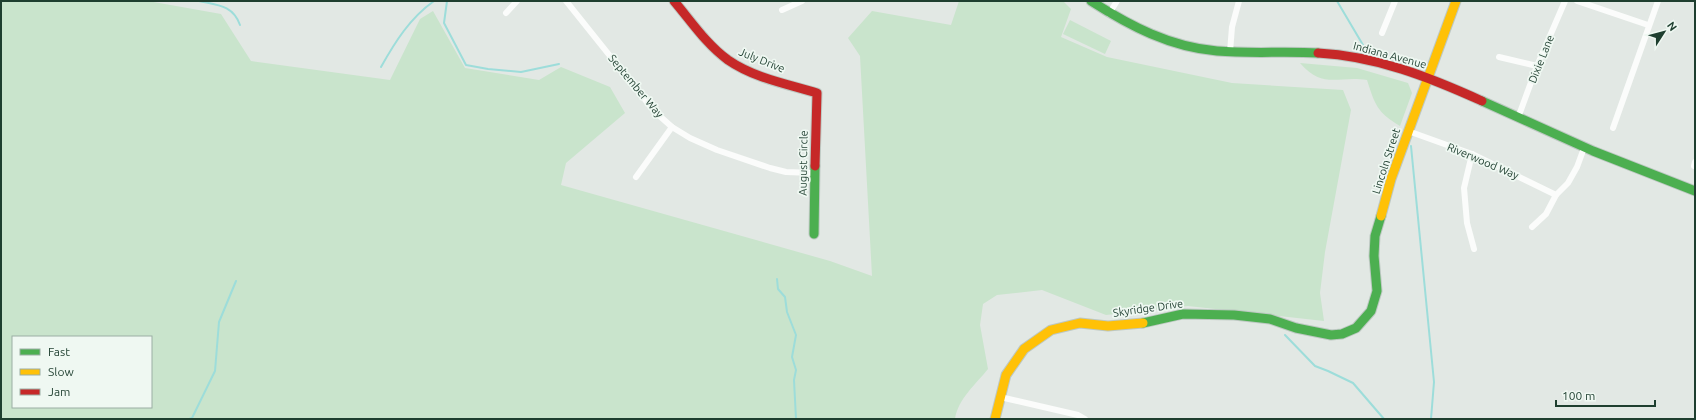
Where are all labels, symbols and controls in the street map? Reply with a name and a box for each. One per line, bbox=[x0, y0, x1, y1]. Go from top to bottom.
north arrow bbox=[1644, 12, 1684, 52]
text: N bbox=[1665, 19, 1679, 33]
street label: Dixie Lane bbox=[1526, 33, 1556, 85]
street label: Indiana Avenue bbox=[1352, 39, 1428, 71]
street label: July Drive bbox=[737, 45, 787, 75]
street label: September Way bbox=[606, 52, 666, 120]
street label: Lincoln Street bbox=[1370, 126, 1402, 195]
street label: August Circle bbox=[796, 130, 810, 196]
street label: Riverwood Way bbox=[1445, 141, 1521, 182]
street label: Skyridge Drive bbox=[1112, 297, 1184, 319]
legend bbox=[12, 336, 152, 408]
text: Fast bbox=[48, 345, 70, 358]
text: Slow bbox=[48, 365, 74, 378]
scale bar bbox=[1556, 382, 1655, 408]
text: Jam bbox=[48, 385, 70, 398]
text: 100 m bbox=[1562, 389, 1595, 402]

